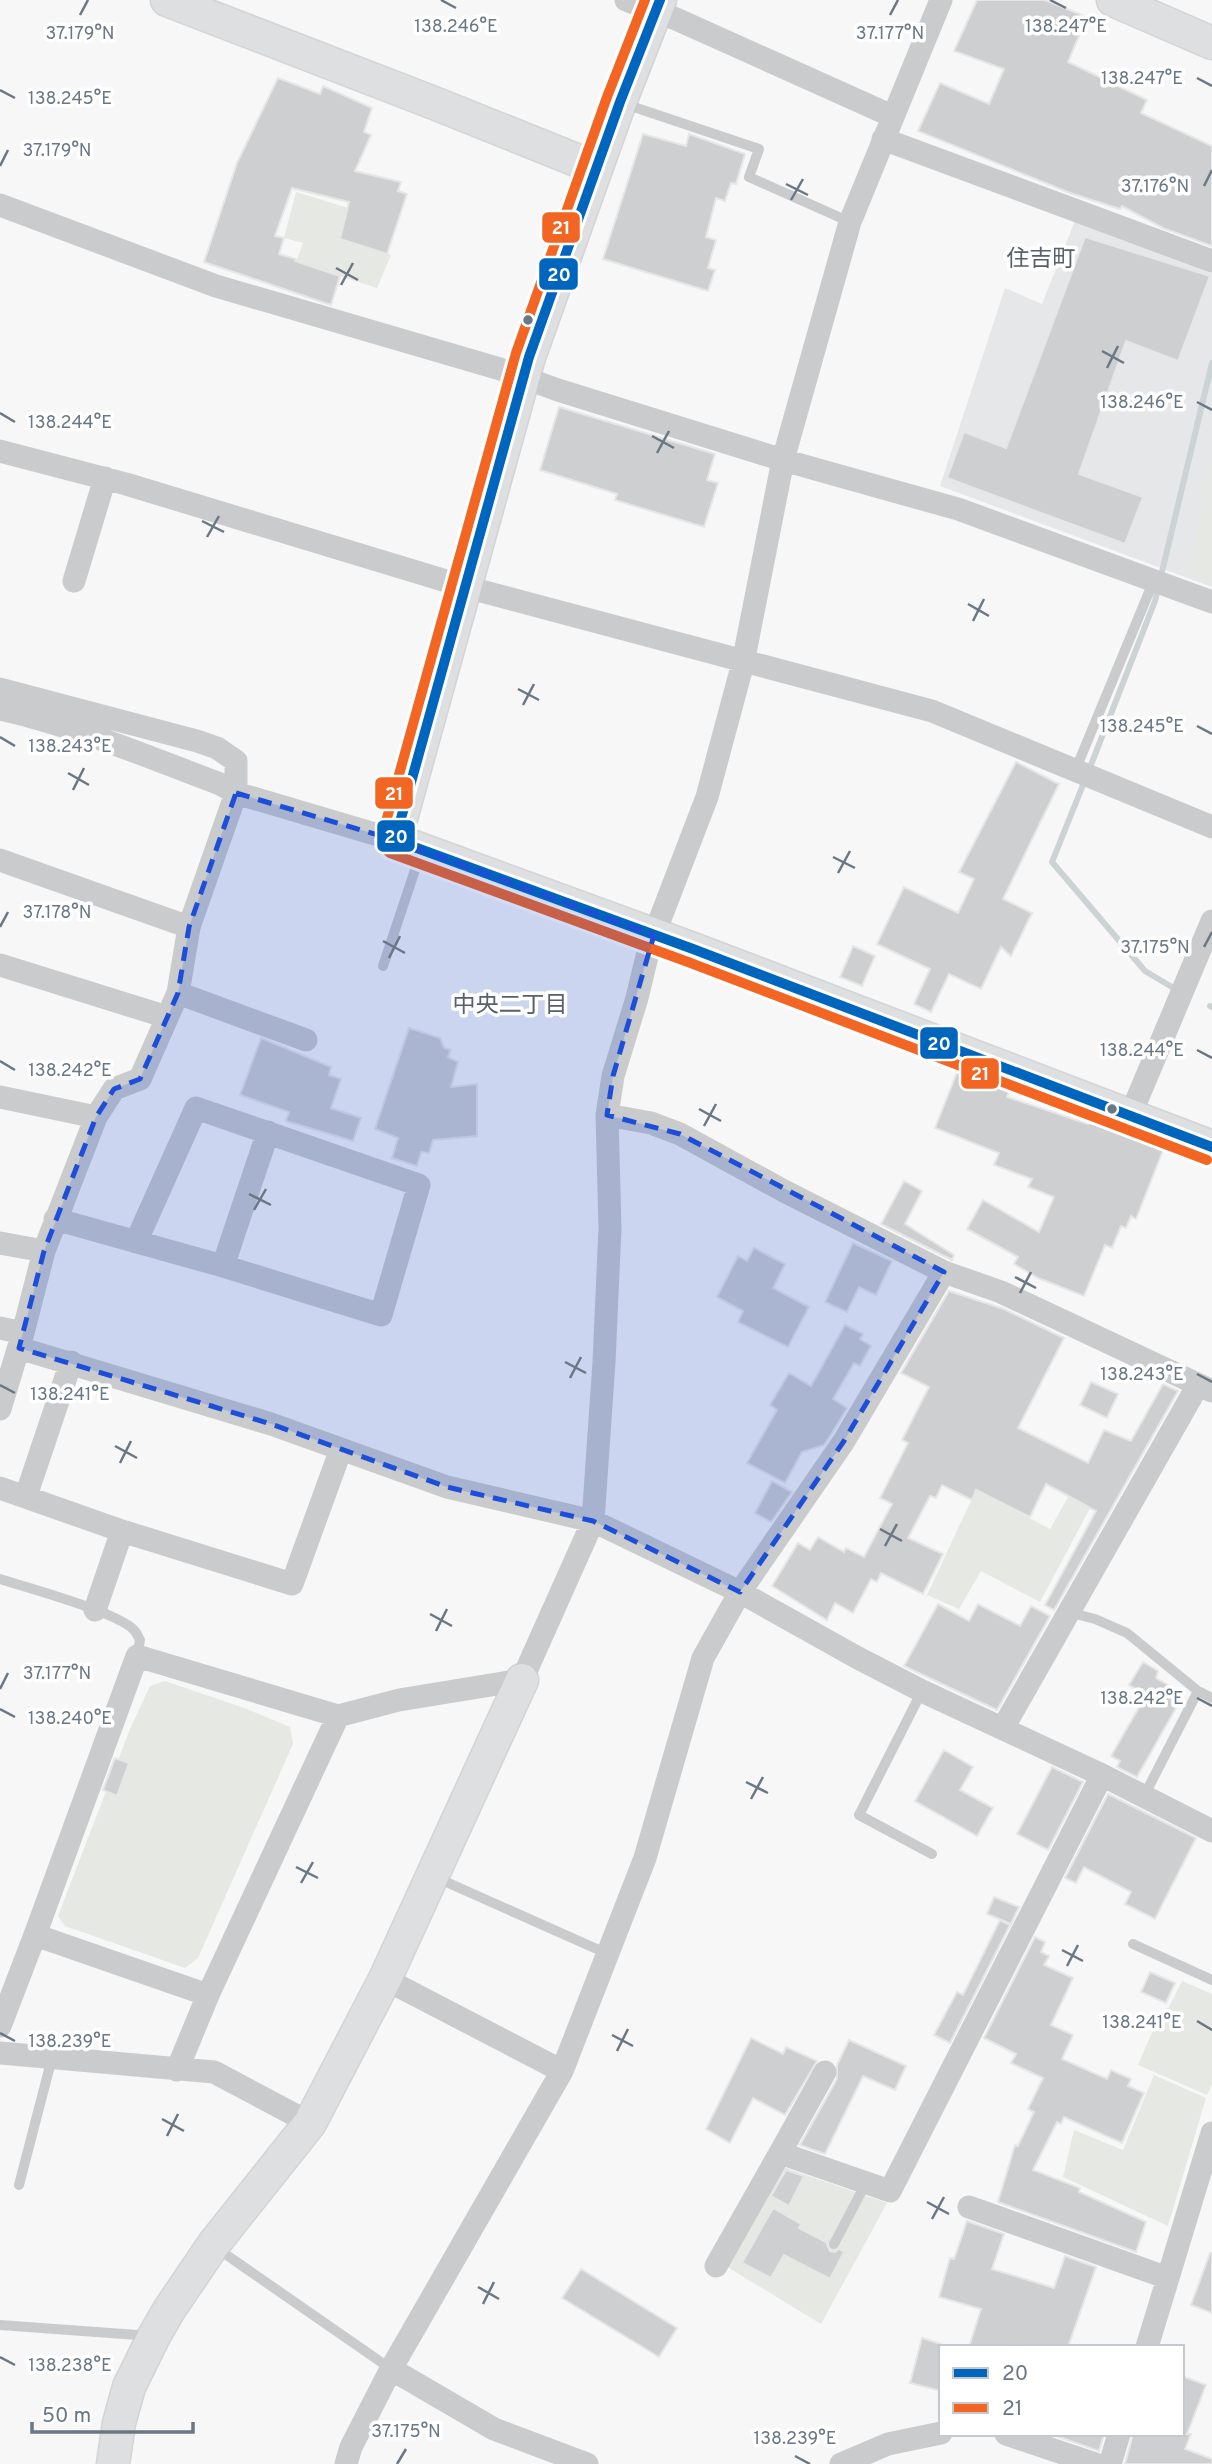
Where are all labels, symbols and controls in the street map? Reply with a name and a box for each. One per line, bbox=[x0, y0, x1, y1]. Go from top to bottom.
text: 138.246°E bbox=[414, 16, 498, 39]
text: 138.247°E bbox=[1025, 16, 1107, 39]
text: 37.179°N bbox=[45, 23, 115, 46]
text: 37.177°N bbox=[856, 23, 924, 46]
text: 138.247°E bbox=[1101, 68, 1183, 91]
text: 138.245°E bbox=[28, 88, 112, 111]
text: 37.179°N bbox=[22, 140, 92, 163]
text: 37.176°N bbox=[1121, 176, 1189, 199]
line badge: 21 bbox=[541, 211, 581, 244]
text: 21 bbox=[551, 217, 571, 241]
district label: 住吉町 bbox=[1007, 246, 1076, 275]
line badge: 20 bbox=[538, 257, 579, 291]
text: 20 bbox=[547, 264, 571, 288]
unlabelled marker bbox=[521, 313, 535, 327]
text: 138.246°E bbox=[1100, 392, 1184, 415]
text: 138.244°E bbox=[28, 412, 112, 435]
text: 138.245°E bbox=[1100, 716, 1184, 739]
text: 138.243°E bbox=[28, 736, 112, 759]
line badge: 21 bbox=[374, 776, 414, 810]
text: 21 bbox=[384, 783, 404, 807]
line badge: 20 bbox=[376, 819, 416, 853]
text: 20 bbox=[384, 826, 408, 850]
text: 37.178°N bbox=[23, 902, 91, 925]
text: 37.175°N bbox=[1120, 937, 1190, 960]
district label: 中央二丁目 bbox=[453, 992, 568, 1021]
line badge: 20 bbox=[919, 1026, 959, 1060]
text: 20 bbox=[927, 1033, 951, 1057]
text: 138.244°E bbox=[1100, 1040, 1184, 1063]
line badge: 21 bbox=[960, 1057, 1000, 1090]
text: 138.242°E bbox=[28, 1060, 112, 1083]
text: 21 bbox=[970, 1063, 990, 1087]
unlabelled marker bbox=[1105, 1102, 1119, 1116]
text: 138.243°E bbox=[1100, 1364, 1184, 1387]
text: 138.241°E bbox=[30, 1384, 110, 1407]
text: 37.177°N bbox=[23, 1663, 91, 1686]
text: 138.242°E bbox=[1100, 1688, 1184, 1711]
text: 138.240°E bbox=[28, 1708, 112, 1731]
text: 138.241°E bbox=[1102, 2012, 1182, 2035]
text: 138.239°E bbox=[29, 2031, 111, 2054]
legend bbox=[939, 2345, 1184, 2436]
text: 138.238°E bbox=[28, 2355, 112, 2378]
text: 20 bbox=[1002, 2361, 1028, 2388]
scale bar bbox=[32, 2390, 192, 2434]
text: 21 bbox=[1002, 2396, 1023, 2423]
text: 50 m bbox=[42, 2403, 91, 2430]
text: 37.175°N bbox=[371, 2421, 441, 2444]
text: 138.239°E bbox=[754, 2428, 836, 2451]

